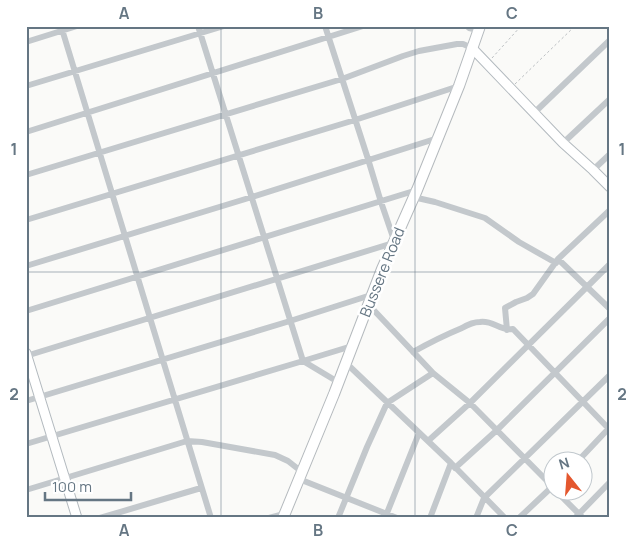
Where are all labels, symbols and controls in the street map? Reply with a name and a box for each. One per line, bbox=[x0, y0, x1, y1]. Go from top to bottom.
text: A bbox=[119, 2, 130, 24]
text: B bbox=[313, 2, 323, 24]
text: C bbox=[506, 2, 518, 24]
text: 1 bbox=[10, 138, 18, 160]
text: 1 bbox=[618, 138, 626, 160]
street label: Bussere Road bbox=[354, 224, 410, 320]
text: 2 bbox=[9, 383, 19, 405]
text: 2 bbox=[617, 383, 627, 405]
north arrow bbox=[544, 452, 594, 502]
text: N bbox=[556, 453, 572, 474]
scale bar bbox=[45, 469, 131, 501]
text: 100 m bbox=[52, 476, 92, 497]
text: A bbox=[119, 519, 130, 541]
text: B bbox=[313, 519, 323, 541]
text: C bbox=[506, 519, 518, 541]

